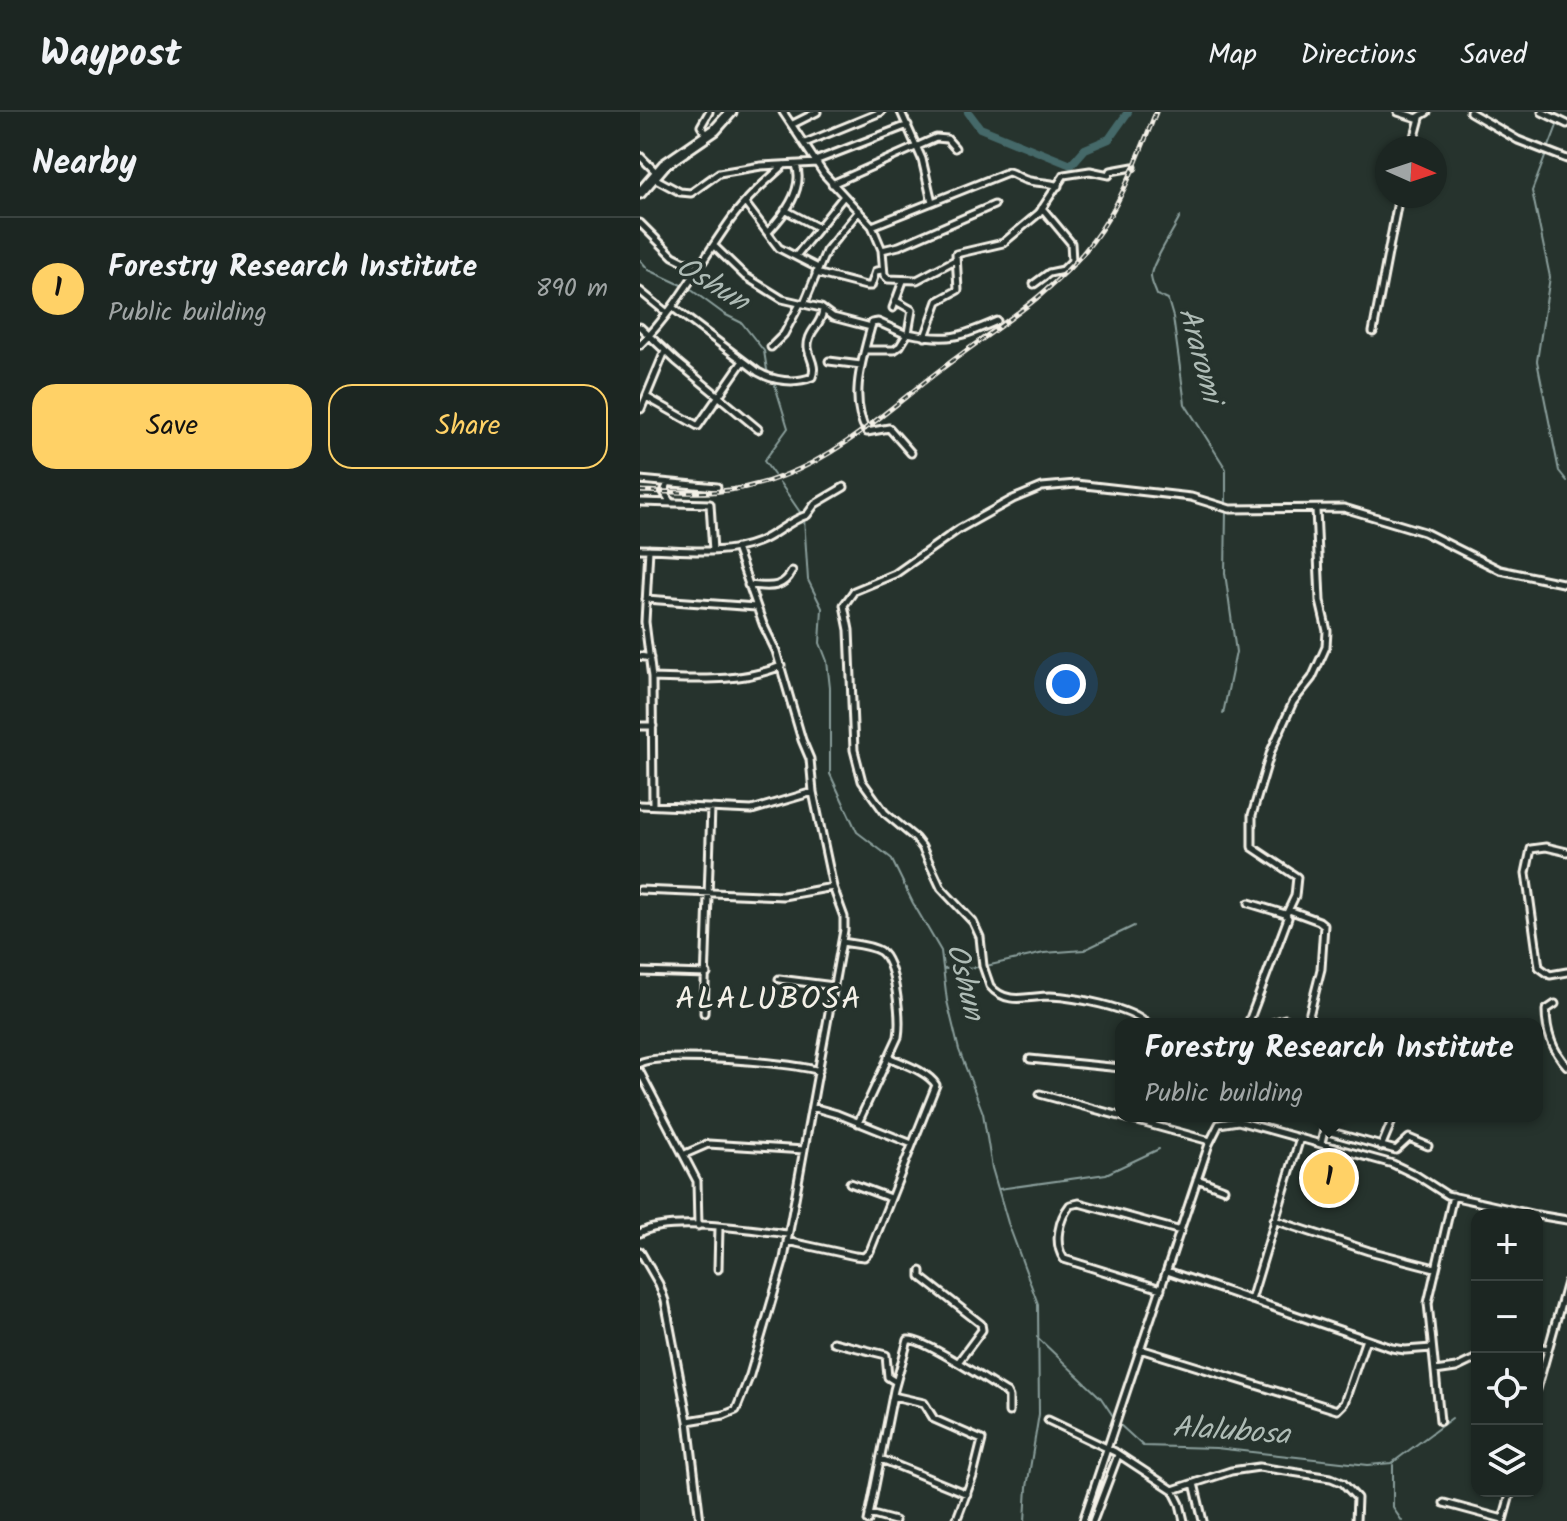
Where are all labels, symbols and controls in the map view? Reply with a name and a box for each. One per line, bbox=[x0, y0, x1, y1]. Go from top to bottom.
text: Waypost bbox=[40, 25, 182, 85]
text: Map bbox=[1208, 33, 1257, 78]
text: Directions bbox=[1301, 33, 1417, 78]
text: Saved bbox=[1461, 33, 1527, 78]
north arrow bbox=[1375, 136, 1447, 208]
text: Nearby bbox=[32, 137, 137, 191]
text: Forestry Research Institute bbox=[108, 244, 477, 292]
water label: Oshun bbox=[666, 244, 759, 327]
text: 1 bbox=[54, 268, 62, 310]
text: 890 m bbox=[536, 268, 608, 310]
text: Public building bbox=[108, 292, 267, 334]
water label: Araromi bbox=[1163, 302, 1236, 414]
button: Save bbox=[32, 384, 312, 469]
button: Share bbox=[328, 384, 608, 469]
your location bbox=[1046, 664, 1086, 704]
water label: Oshun bbox=[931, 939, 997, 1027]
district label: ALALUBOSA bbox=[675, 975, 863, 1026]
popup bbox=[1115, 1018, 1543, 1122]
text: Forestry Research Institute bbox=[1144, 1025, 1514, 1073]
text: Public building bbox=[1144, 1073, 1303, 1115]
pin: 1 bbox=[1303, 1148, 1355, 1208]
map controls bbox=[1471, 1209, 1543, 1497]
button: + bbox=[1471, 1209, 1543, 1281]
button: − bbox=[1471, 1281, 1543, 1353]
button: locate bbox=[1471, 1353, 1543, 1425]
water label: Alalubosa bbox=[1171, 1404, 1293, 1460]
button: layers bbox=[1471, 1425, 1543, 1497]

